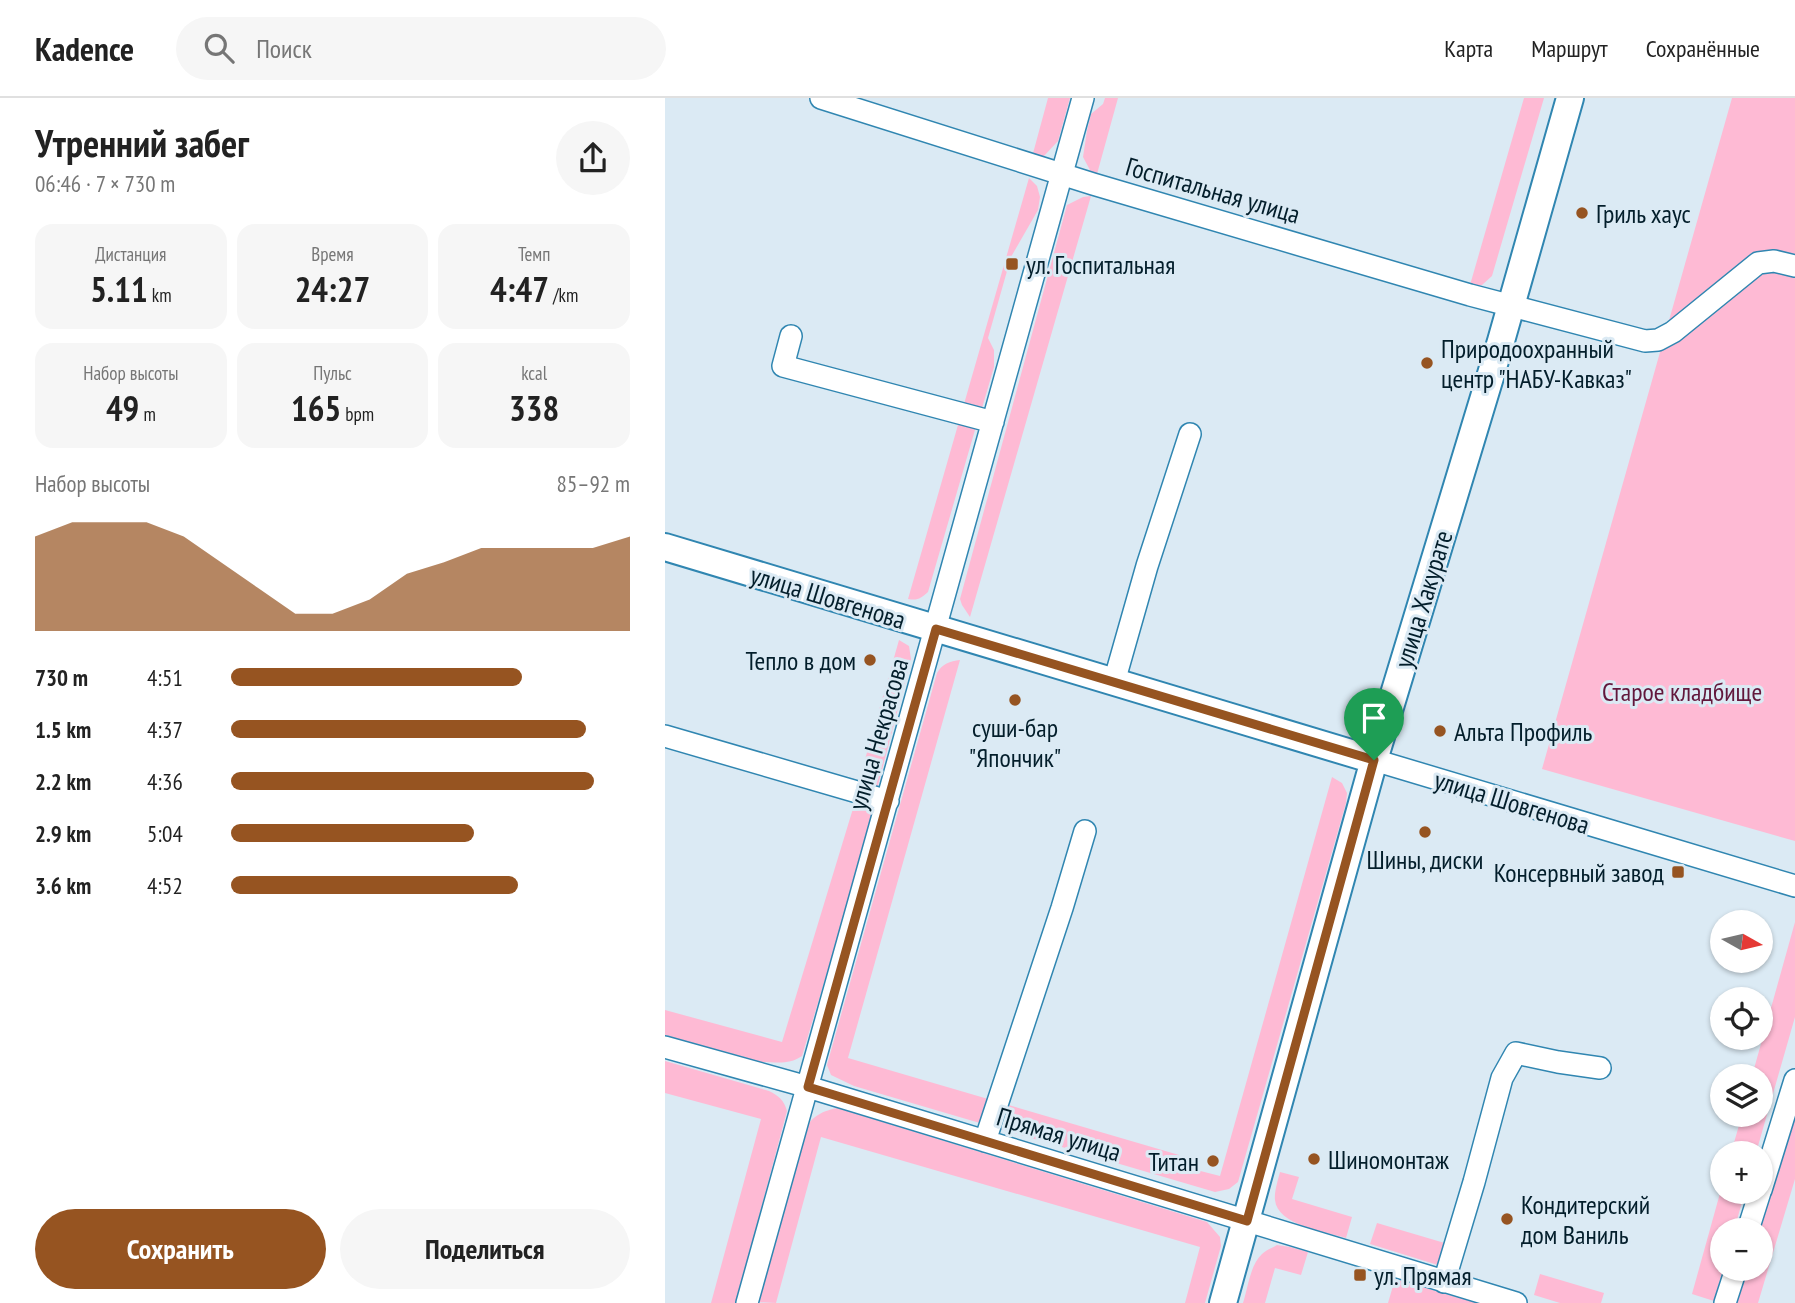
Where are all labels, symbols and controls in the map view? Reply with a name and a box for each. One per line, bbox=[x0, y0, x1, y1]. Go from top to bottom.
search box bbox=[176, 17, 666, 80]
text: Kadence bbox=[35, 27, 134, 70]
icon: search bbox=[200, 29, 238, 67]
text: Поиск bbox=[256, 32, 312, 65]
text: Карта bbox=[1444, 33, 1493, 64]
text: Маршрут bbox=[1531, 33, 1608, 64]
text: Сохранённые bbox=[1646, 33, 1760, 64]
text: Утренний забег bbox=[35, 118, 249, 167]
button: share bbox=[556, 121, 630, 195]
street label: Госпитальная улица bbox=[1122, 149, 1304, 231]
text: 06:46 · 7 × 730 m bbox=[35, 169, 175, 198]
place label: Гриль хаус bbox=[1596, 197, 1691, 230]
marker: Гриль хаус bbox=[1574, 205, 1590, 221]
text: Дистанция bbox=[95, 242, 166, 266]
text: Время bbox=[311, 242, 354, 266]
text: Темп bbox=[518, 242, 550, 266]
place label: ул. Госпитальная bbox=[1026, 248, 1175, 281]
marker: ул. Госпитальная bbox=[1004, 256, 1020, 272]
text: 5.11 bbox=[90, 266, 148, 312]
text: 24:27 bbox=[295, 266, 370, 312]
text: 4:47 bbox=[490, 266, 549, 312]
text: km bbox=[148, 283, 172, 307]
text: /km bbox=[549, 283, 578, 307]
place label: Природоохранный центр "НАБУ-Кавказ" bbox=[1441, 332, 1632, 395]
marker: Природоохранный центр "НАБУ-Кавказ" bbox=[1419, 355, 1435, 371]
text: Набор высоты bbox=[83, 361, 178, 385]
text: Пульс bbox=[313, 361, 352, 385]
text: kcal bbox=[521, 361, 547, 385]
text: 49 bbox=[106, 385, 139, 431]
text: 165 bbox=[291, 385, 341, 431]
text: 338 bbox=[509, 385, 559, 431]
text: m bbox=[139, 402, 156, 426]
text: bpm bbox=[341, 402, 374, 426]
text: Набор высоты bbox=[35, 469, 150, 498]
text: 85–92 m bbox=[557, 469, 630, 498]
street label: улица Хакурате bbox=[1386, 526, 1460, 672]
street label: улица Шовгенова bbox=[747, 558, 909, 636]
place label: Тепло в дом bbox=[746, 644, 856, 677]
marker: Тепло в дом bbox=[862, 652, 878, 668]
street label: улица Некрасова bbox=[841, 654, 915, 814]
text: 730 m bbox=[35, 663, 88, 692]
text: 4:51 bbox=[147, 663, 183, 692]
park label: Старое кладбище bbox=[1602, 675, 1762, 708]
pin bbox=[1344, 688, 1404, 760]
marker: суши-бар "Япончик" bbox=[1007, 692, 1023, 708]
icon: arrive bbox=[1355, 699, 1393, 737]
place label: суши-бар "Япончик" bbox=[969, 711, 1061, 774]
text: 1.5 km bbox=[35, 715, 91, 744]
text: 4:37 bbox=[147, 715, 183, 744]
place label: Альта Профиль bbox=[1454, 715, 1592, 748]
marker: Альта Профиль bbox=[1432, 723, 1448, 739]
street label: улица Шовгенова bbox=[1431, 763, 1593, 841]
text: 2.2 km bbox=[35, 767, 91, 796]
text: 4:36 bbox=[147, 767, 183, 796]
text: 2.9 km bbox=[35, 819, 91, 848]
text: 5:04 bbox=[147, 819, 183, 848]
marker: Шины, диски bbox=[1417, 824, 1433, 840]
place label: Шины, диски bbox=[1366, 843, 1484, 876]
place label: Консервный завод bbox=[1494, 856, 1664, 889]
marker: Консервный завод bbox=[1670, 864, 1686, 880]
text: 3.6 km bbox=[35, 871, 91, 900]
text: 4:52 bbox=[147, 871, 183, 900]
north arrow bbox=[1710, 910, 1773, 973]
map controls bbox=[1710, 910, 1773, 1281]
button: locate bbox=[1710, 987, 1773, 1050]
button: layers bbox=[1710, 1064, 1773, 1127]
street label: Прямая улица bbox=[993, 1100, 1125, 1168]
button: + bbox=[1710, 1141, 1773, 1204]
place label: Шиномонтаж bbox=[1328, 1143, 1449, 1176]
place label: Титан bbox=[1148, 1145, 1199, 1178]
marker: Шиномонтаж bbox=[1306, 1151, 1322, 1167]
marker: Титан bbox=[1205, 1153, 1221, 1169]
place label: Кондитерский дом Ваниль bbox=[1521, 1188, 1650, 1251]
button: Сохранить bbox=[35, 1209, 326, 1289]
button: Поделиться bbox=[340, 1209, 630, 1289]
marker: Кондитерский дом Ваниль bbox=[1499, 1211, 1515, 1227]
button: − bbox=[1710, 1218, 1773, 1281]
place label: ул. Прямая bbox=[1374, 1259, 1472, 1292]
marker: ул. Прямая bbox=[1352, 1267, 1368, 1283]

